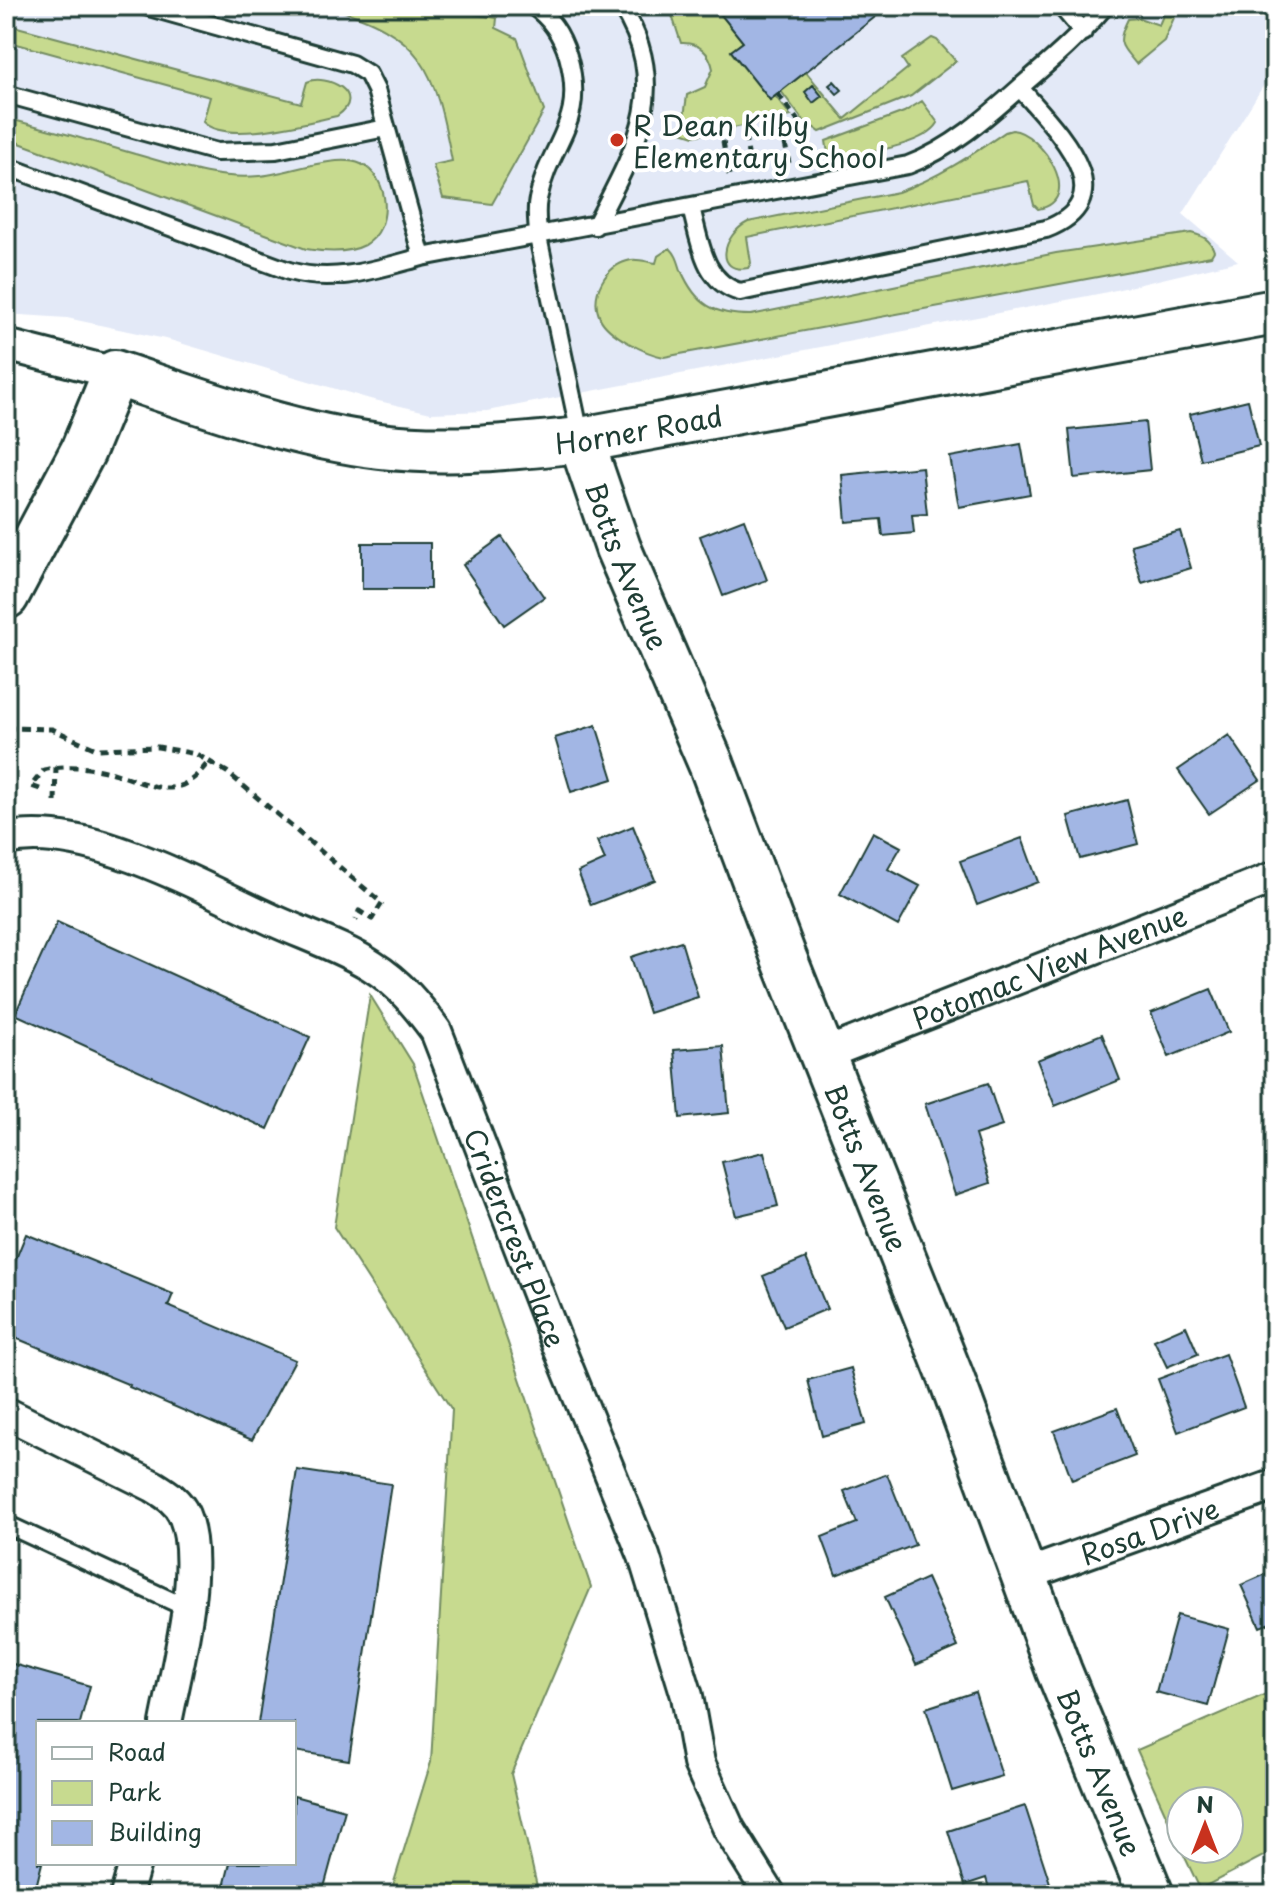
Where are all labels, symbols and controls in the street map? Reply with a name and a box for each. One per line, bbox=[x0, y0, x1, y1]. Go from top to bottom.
place label: R Dean Kilby Elementary School bbox=[633, 103, 885, 178]
marker: R Dean Kilby Elementary School bbox=[608, 131, 626, 149]
street label: Horner Road bbox=[553, 393, 726, 464]
street label: Botts Avenue bbox=[575, 476, 681, 656]
street label: Potomac View Avenue bbox=[906, 892, 1193, 1039]
street label: Botts Avenue bbox=[815, 1077, 920, 1258]
street label: Cridercrest Place bbox=[454, 1122, 578, 1353]
street label: Rosa Drive bbox=[1074, 1486, 1225, 1575]
street label: Botts Avenue bbox=[1047, 1682, 1154, 1862]
legend bbox=[36, 1721, 296, 1865]
text: Road bbox=[108, 1733, 166, 1769]
text: Park bbox=[108, 1773, 162, 1809]
north arrow bbox=[1165, 1785, 1245, 1865]
text: N bbox=[1196, 1787, 1214, 1820]
text: Building bbox=[108, 1813, 202, 1849]

